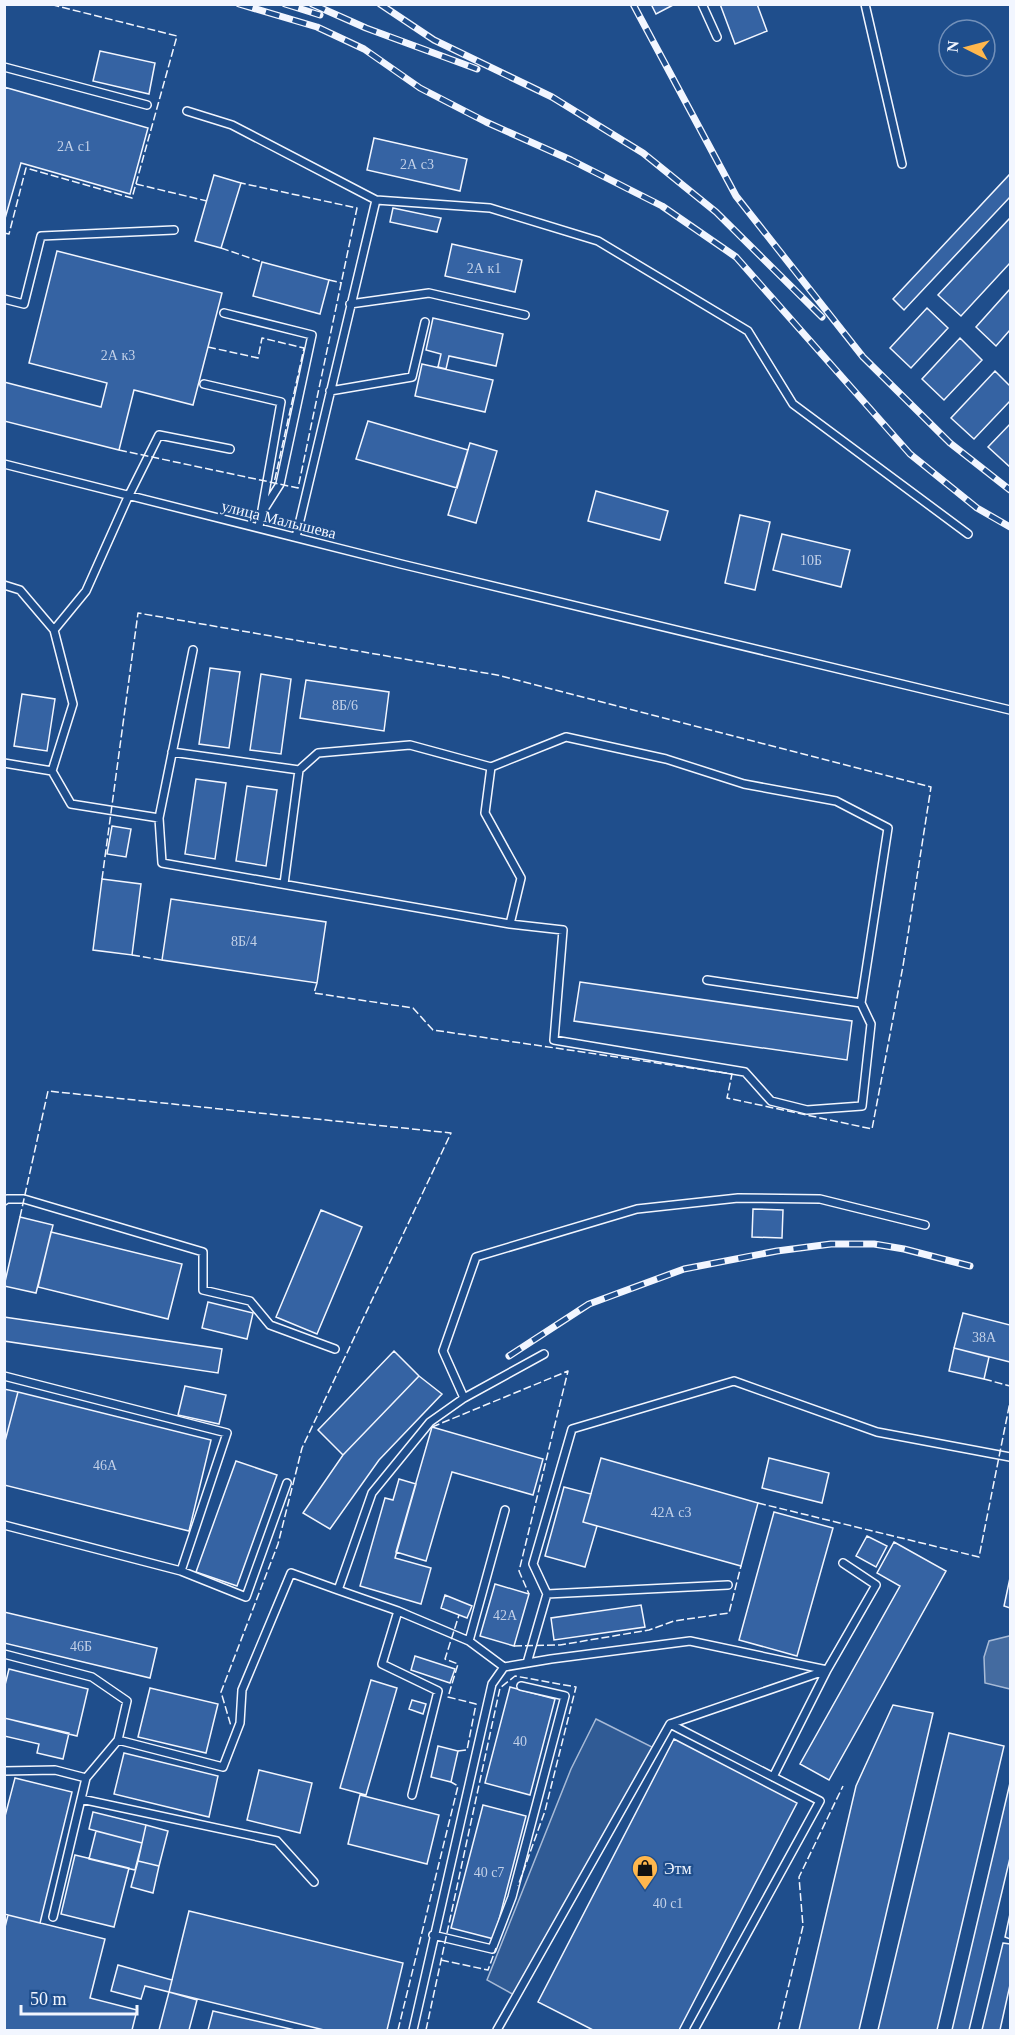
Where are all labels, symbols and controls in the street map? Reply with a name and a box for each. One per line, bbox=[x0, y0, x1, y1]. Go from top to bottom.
north arrow bbox=[937, 18, 997, 78]
text: N bbox=[944, 39, 962, 53]
house number: 2А с1 bbox=[57, 139, 91, 154]
house number: 2А с3 bbox=[400, 157, 434, 172]
house number: 2А к1 bbox=[467, 261, 501, 276]
house number: 2А к3 bbox=[101, 348, 135, 363]
street label: улица Малышева bbox=[220, 497, 338, 543]
house number: 10Б bbox=[800, 553, 822, 568]
house number: 8Б/6 bbox=[332, 698, 358, 713]
house number: 8Б/4 bbox=[231, 934, 257, 949]
house number: 38А bbox=[972, 1330, 997, 1345]
house number: 46А bbox=[93, 1458, 118, 1473]
house number: 42А с3 bbox=[651, 1505, 691, 1520]
house number: 42А bbox=[493, 1608, 518, 1623]
house number: 46Б bbox=[70, 1639, 92, 1654]
house number: 40 bbox=[513, 1734, 527, 1749]
shop icon: Этм bbox=[630, 1853, 660, 1891]
place label: Этм bbox=[664, 1860, 692, 1877]
house number: 40 с7 bbox=[474, 1865, 504, 1880]
house number: 40 с1 bbox=[653, 1896, 683, 1911]
scale bar bbox=[21, 1978, 136, 2016]
text: 50 m bbox=[30, 1989, 67, 2009]

